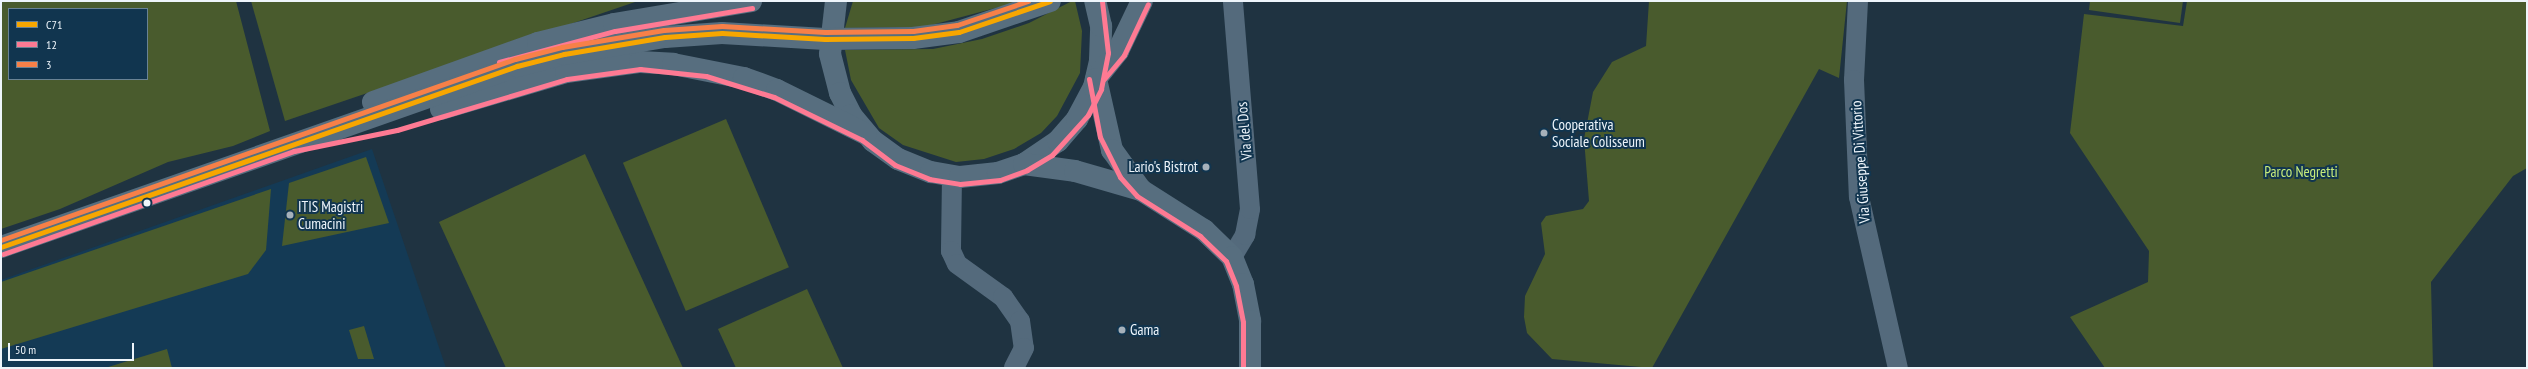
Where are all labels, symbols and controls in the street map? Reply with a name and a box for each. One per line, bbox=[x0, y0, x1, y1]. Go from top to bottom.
legend bbox=[8, 8, 148, 80]
text: C71 bbox=[46, 17, 62, 32]
text: 12 bbox=[46, 37, 57, 52]
text: 3 bbox=[46, 57, 51, 72]
street label: Via Giuseppe Di Vittorio bbox=[1847, 100, 1873, 224]
street label: Via del Dos bbox=[1232, 101, 1256, 161]
place label: Cooperativa Sociale Colisseum bbox=[1552, 115, 1645, 150]
marker: Cooperativa Sociale Colisseum bbox=[1539, 128, 1549, 138]
place label: Lario's Bistrot bbox=[1128, 158, 1198, 176]
marker: Lario's Bistrot bbox=[1201, 162, 1211, 172]
park label: Parco Negretti bbox=[2264, 163, 2338, 181]
place label: ITIS Magistri Cumacini bbox=[298, 197, 363, 232]
unlabelled marker bbox=[142, 198, 152, 208]
marker: ITIS Magistri Cumacini bbox=[285, 210, 295, 220]
place label: Gama bbox=[1130, 321, 1159, 339]
marker: Gama bbox=[1117, 325, 1127, 335]
scale bar bbox=[10, 335, 136, 361]
text: 50 m bbox=[15, 342, 36, 357]

